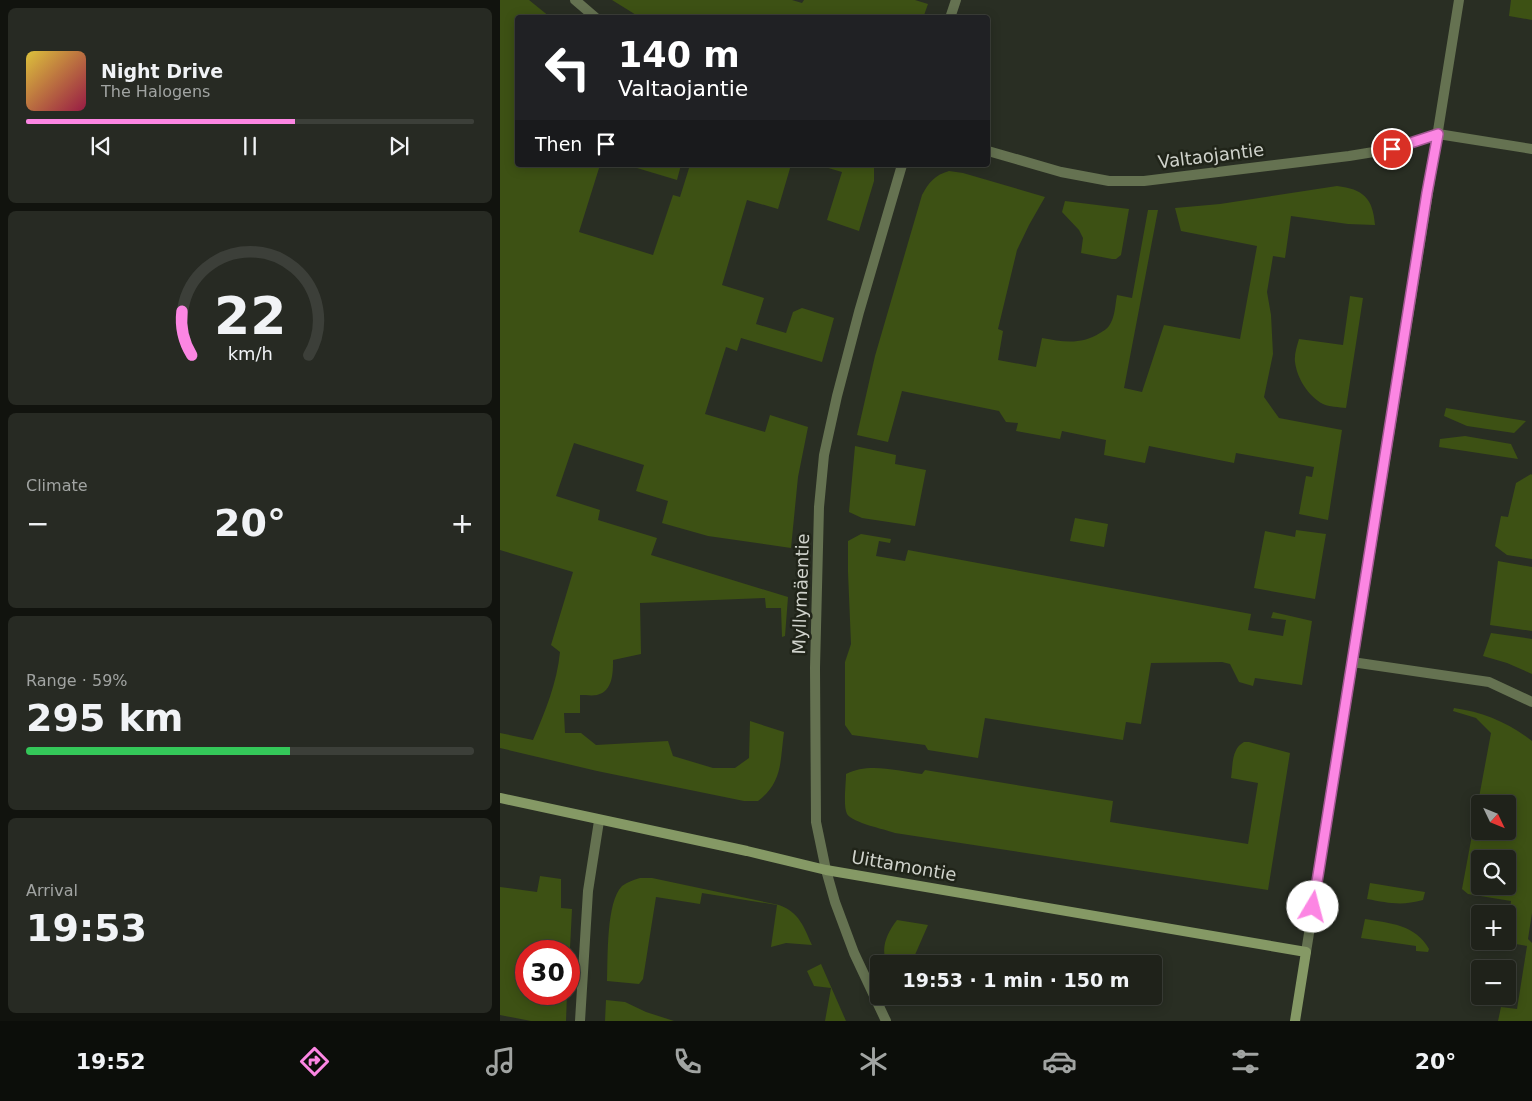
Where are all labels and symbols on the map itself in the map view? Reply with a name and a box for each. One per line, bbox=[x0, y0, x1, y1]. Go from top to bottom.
pin bbox=[1371, 128, 1413, 170]
street label: Valtaojantie bbox=[1157, 139, 1265, 172]
street label: Myllymäentie bbox=[788, 533, 813, 655]
north arrow bbox=[1471, 795, 1516, 840]
street label: Uittamontie bbox=[850, 846, 958, 885]
position arrow bbox=[1286, 880, 1338, 932]
speed limit sign: 30 bbox=[515, 940, 580, 1005]

